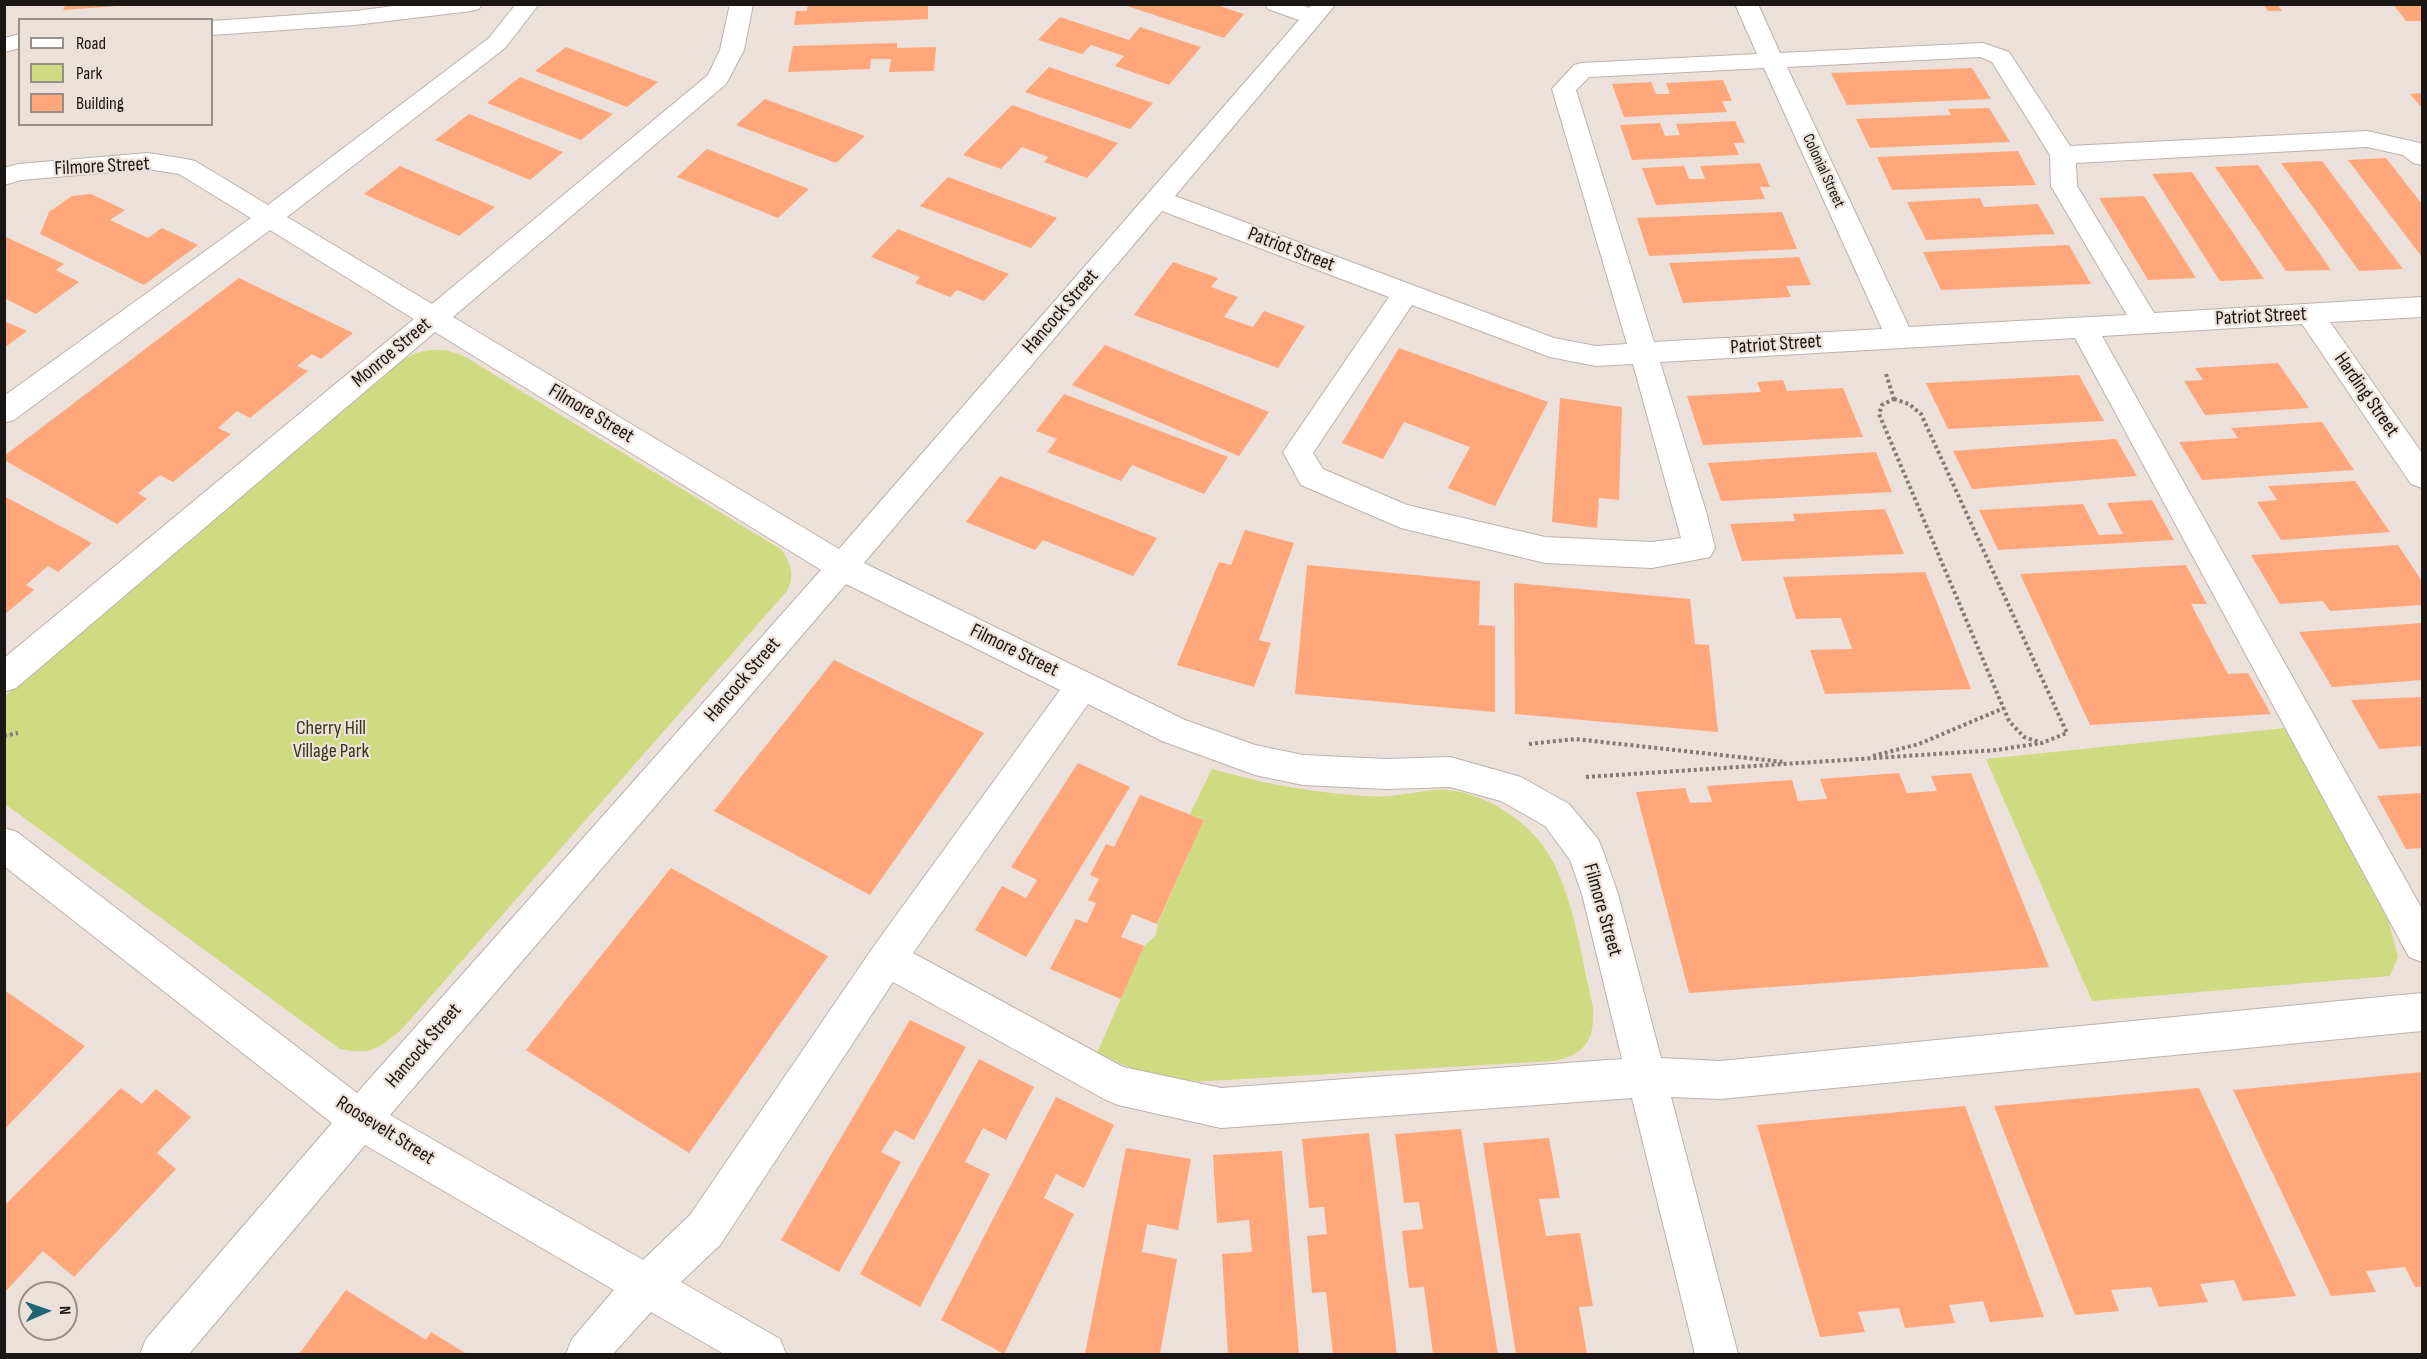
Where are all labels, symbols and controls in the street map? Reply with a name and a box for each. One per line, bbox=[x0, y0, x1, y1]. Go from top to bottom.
legend bbox=[18, 18, 213, 126]
text: Road bbox=[76, 33, 106, 54]
text: Park bbox=[76, 63, 102, 84]
text: Building bbox=[76, 93, 124, 114]
street label: Colonial Street bbox=[1798, 131, 1848, 211]
street label: Filmore Street bbox=[54, 153, 150, 181]
street label: Patriot Street bbox=[1244, 222, 1338, 278]
street label: Hancock Street bbox=[1018, 265, 1104, 359]
street label: Patriot Street bbox=[2215, 303, 2307, 331]
street label: Monroe Street bbox=[348, 313, 436, 393]
street label: Patriot Street bbox=[1730, 330, 1822, 360]
street label: Harding Street bbox=[2328, 348, 2404, 442]
street label: Filmore Street bbox=[544, 379, 638, 449]
street label: Filmore Street bbox=[966, 619, 1062, 683]
street label: Hancock Street bbox=[700, 633, 786, 727]
park label: Cherry Hill Village Park bbox=[293, 717, 369, 764]
street label: Filmore Street bbox=[1577, 861, 1627, 959]
street label: Hancock Street bbox=[381, 999, 467, 1093]
street label: Roosevelt Street bbox=[331, 1091, 439, 1171]
north arrow bbox=[18, 1281, 78, 1341]
text: N bbox=[55, 1306, 74, 1315]

